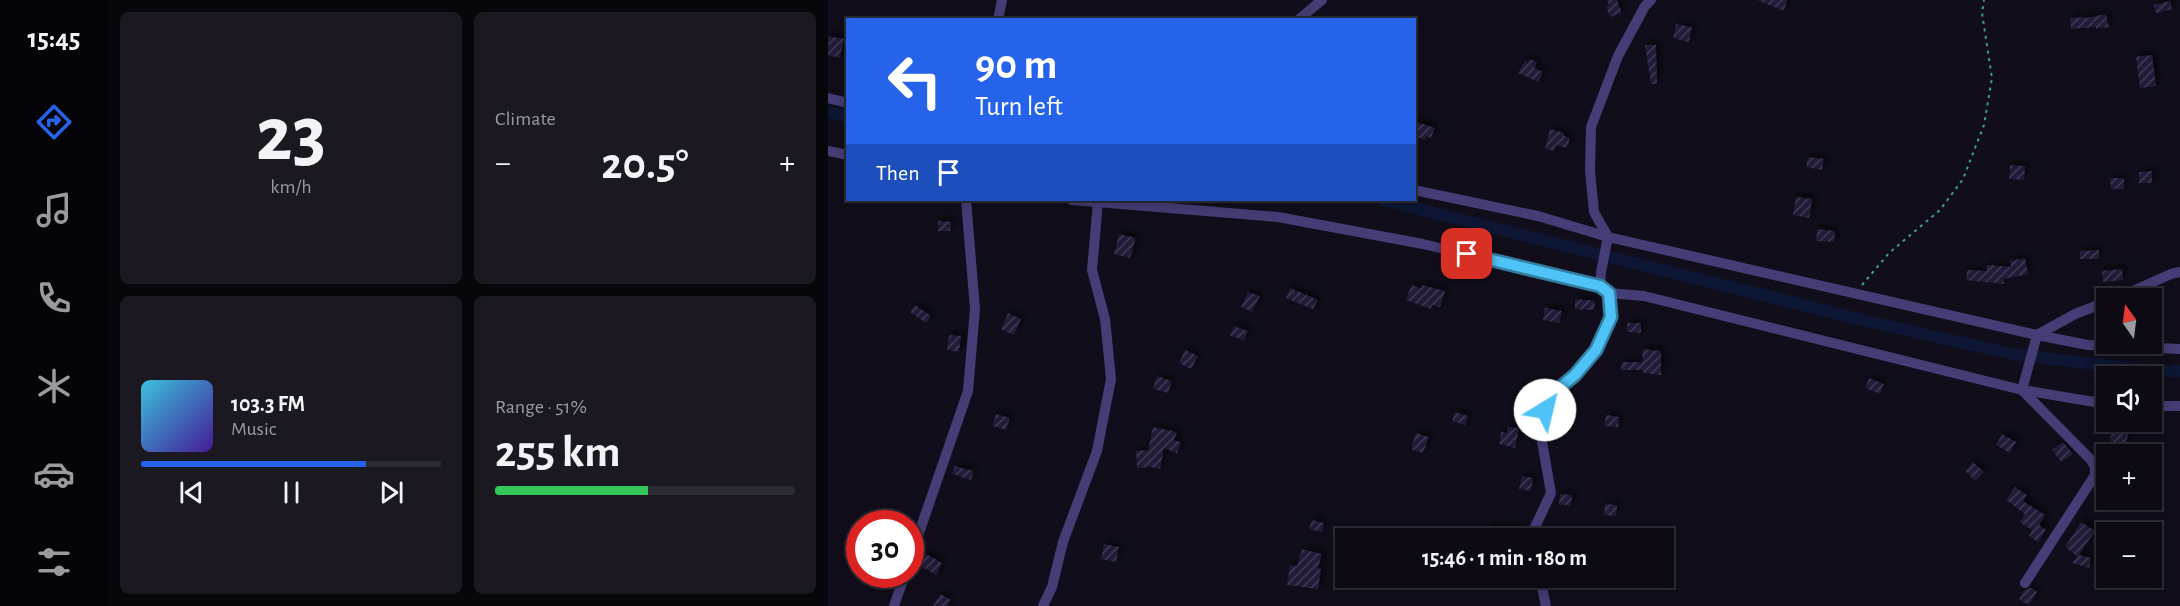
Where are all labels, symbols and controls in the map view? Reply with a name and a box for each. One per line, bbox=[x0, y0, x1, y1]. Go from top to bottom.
text: 15:45 bbox=[28, 25, 80, 52]
icon: left bbox=[876, 42, 954, 120]
text: 90 m bbox=[975, 44, 1057, 86]
text: Turn left bbox=[975, 93, 1063, 120]
text: 23 bbox=[256, 97, 326, 175]
icon: directions bbox=[33, 101, 75, 143]
text: Climate bbox=[495, 109, 556, 129]
text: 20.5° bbox=[601, 142, 689, 187]
text: − bbox=[495, 147, 511, 180]
text: + bbox=[779, 147, 795, 180]
icon: arrive bbox=[932, 156, 965, 189]
text: Then bbox=[876, 162, 920, 184]
text: km/h bbox=[270, 177, 312, 197]
icon: music bbox=[33, 189, 75, 231]
pin bbox=[1441, 228, 1492, 279]
icon: arrive bbox=[1450, 237, 1483, 270]
icon: phone bbox=[33, 277, 75, 319]
north arrow bbox=[2096, 288, 2162, 354]
map controls bbox=[2096, 288, 2162, 588]
icon: climate bbox=[33, 365, 75, 407]
button: sound bbox=[2096, 366, 2162, 432]
position arrow bbox=[1513, 378, 1577, 442]
text: 103.3 FM bbox=[231, 393, 305, 415]
text: Range · 51% bbox=[495, 397, 587, 417]
text: Music bbox=[231, 419, 277, 439]
text: 255 km bbox=[495, 430, 620, 475]
button: + bbox=[2096, 444, 2162, 510]
icon: car bbox=[33, 453, 75, 495]
icon: previous bbox=[175, 476, 208, 509]
icon: pause bbox=[275, 476, 308, 509]
icon: next bbox=[375, 476, 408, 509]
speed limit sign: 30 bbox=[846, 510, 924, 588]
button: − bbox=[2096, 522, 2162, 588]
icon: filters bbox=[33, 541, 75, 583]
text: 15:46 · 1 min · 180 m bbox=[1422, 547, 1587, 569]

